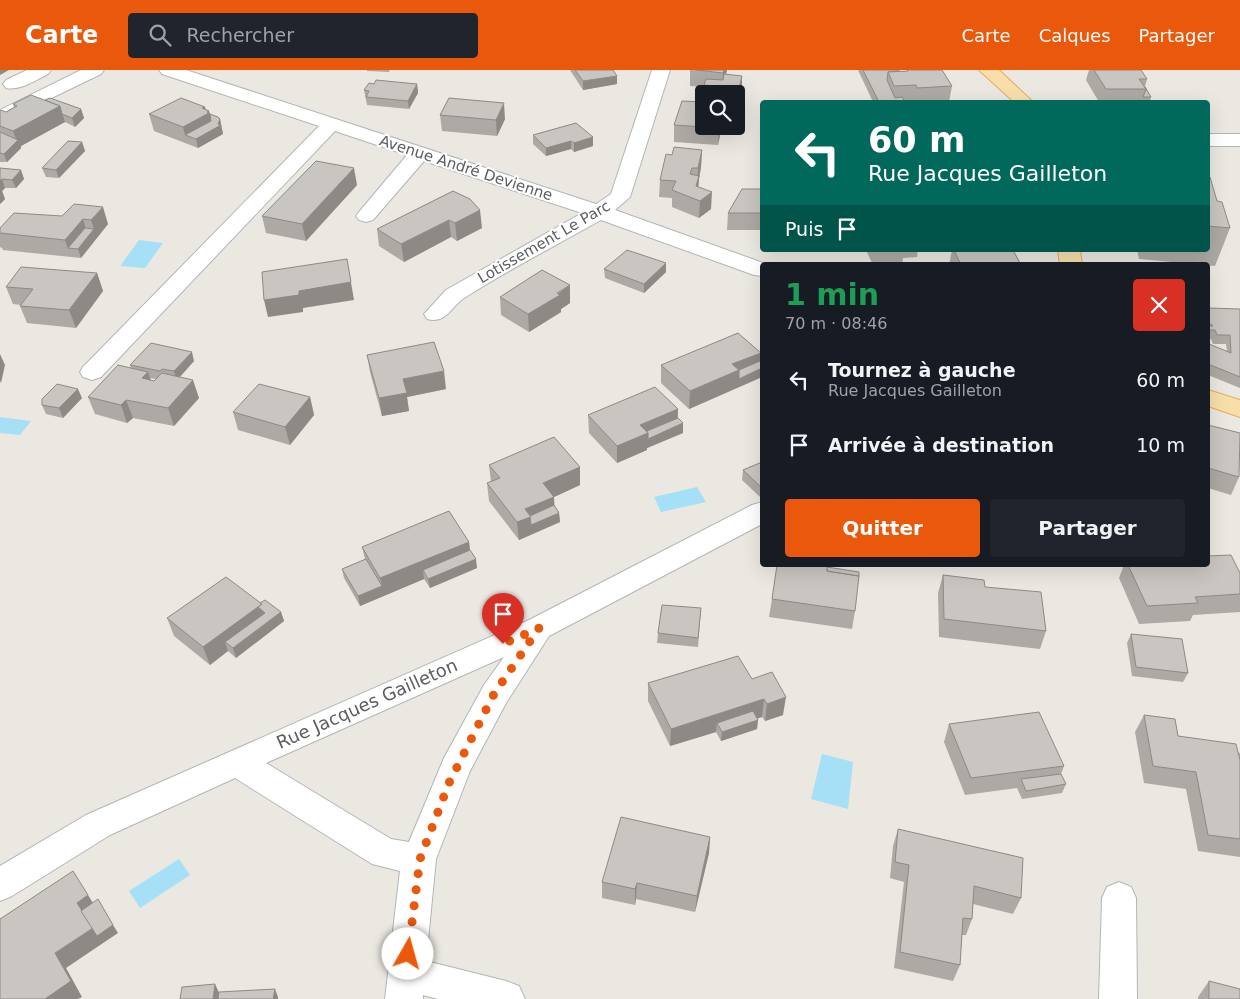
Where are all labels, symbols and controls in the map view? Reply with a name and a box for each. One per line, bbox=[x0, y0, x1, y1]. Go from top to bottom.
search box bbox=[128, 13, 478, 58]
text: Carte bbox=[25, 21, 98, 49]
icon: search bbox=[146, 21, 174, 49]
text: Rechercher bbox=[186, 24, 294, 46]
text: Carte bbox=[962, 25, 1011, 46]
text: Calques bbox=[1039, 25, 1111, 46]
text: Partager bbox=[1139, 25, 1215, 46]
map controls bbox=[695, 85, 745, 135]
button: search bbox=[695, 85, 745, 135]
icon: left bbox=[785, 120, 850, 185]
text: 60 m bbox=[868, 120, 965, 160]
street label: Avenue André Devienne bbox=[377, 131, 555, 205]
text: Rue Jacques Gailleton bbox=[868, 161, 1107, 186]
street label: Lotissement Le Parc bbox=[475, 197, 613, 287]
icon: arrive bbox=[833, 215, 861, 243]
text: Puis bbox=[785, 218, 823, 240]
text: 1 min bbox=[785, 277, 879, 312]
button: close bbox=[1133, 279, 1185, 331]
text: 70 m · 08:46 bbox=[785, 314, 887, 333]
text: Tournez à gauche bbox=[828, 359, 1016, 381]
icon: left bbox=[785, 366, 813, 394]
text: 60 m bbox=[1136, 369, 1185, 391]
text: Rue Jacques Gailleton bbox=[828, 381, 1002, 400]
icon: arrive bbox=[785, 431, 813, 459]
text: Arrivée à destination bbox=[828, 434, 1054, 456]
text: 10 m bbox=[1136, 434, 1185, 456]
button: Quitter bbox=[785, 499, 980, 557]
button: Partager bbox=[990, 499, 1185, 557]
pin bbox=[482, 593, 524, 644]
icon: arrive bbox=[489, 600, 517, 628]
street label: Rue Jacques Gailleton bbox=[273, 654, 460, 753]
position arrow bbox=[381, 927, 433, 979]

